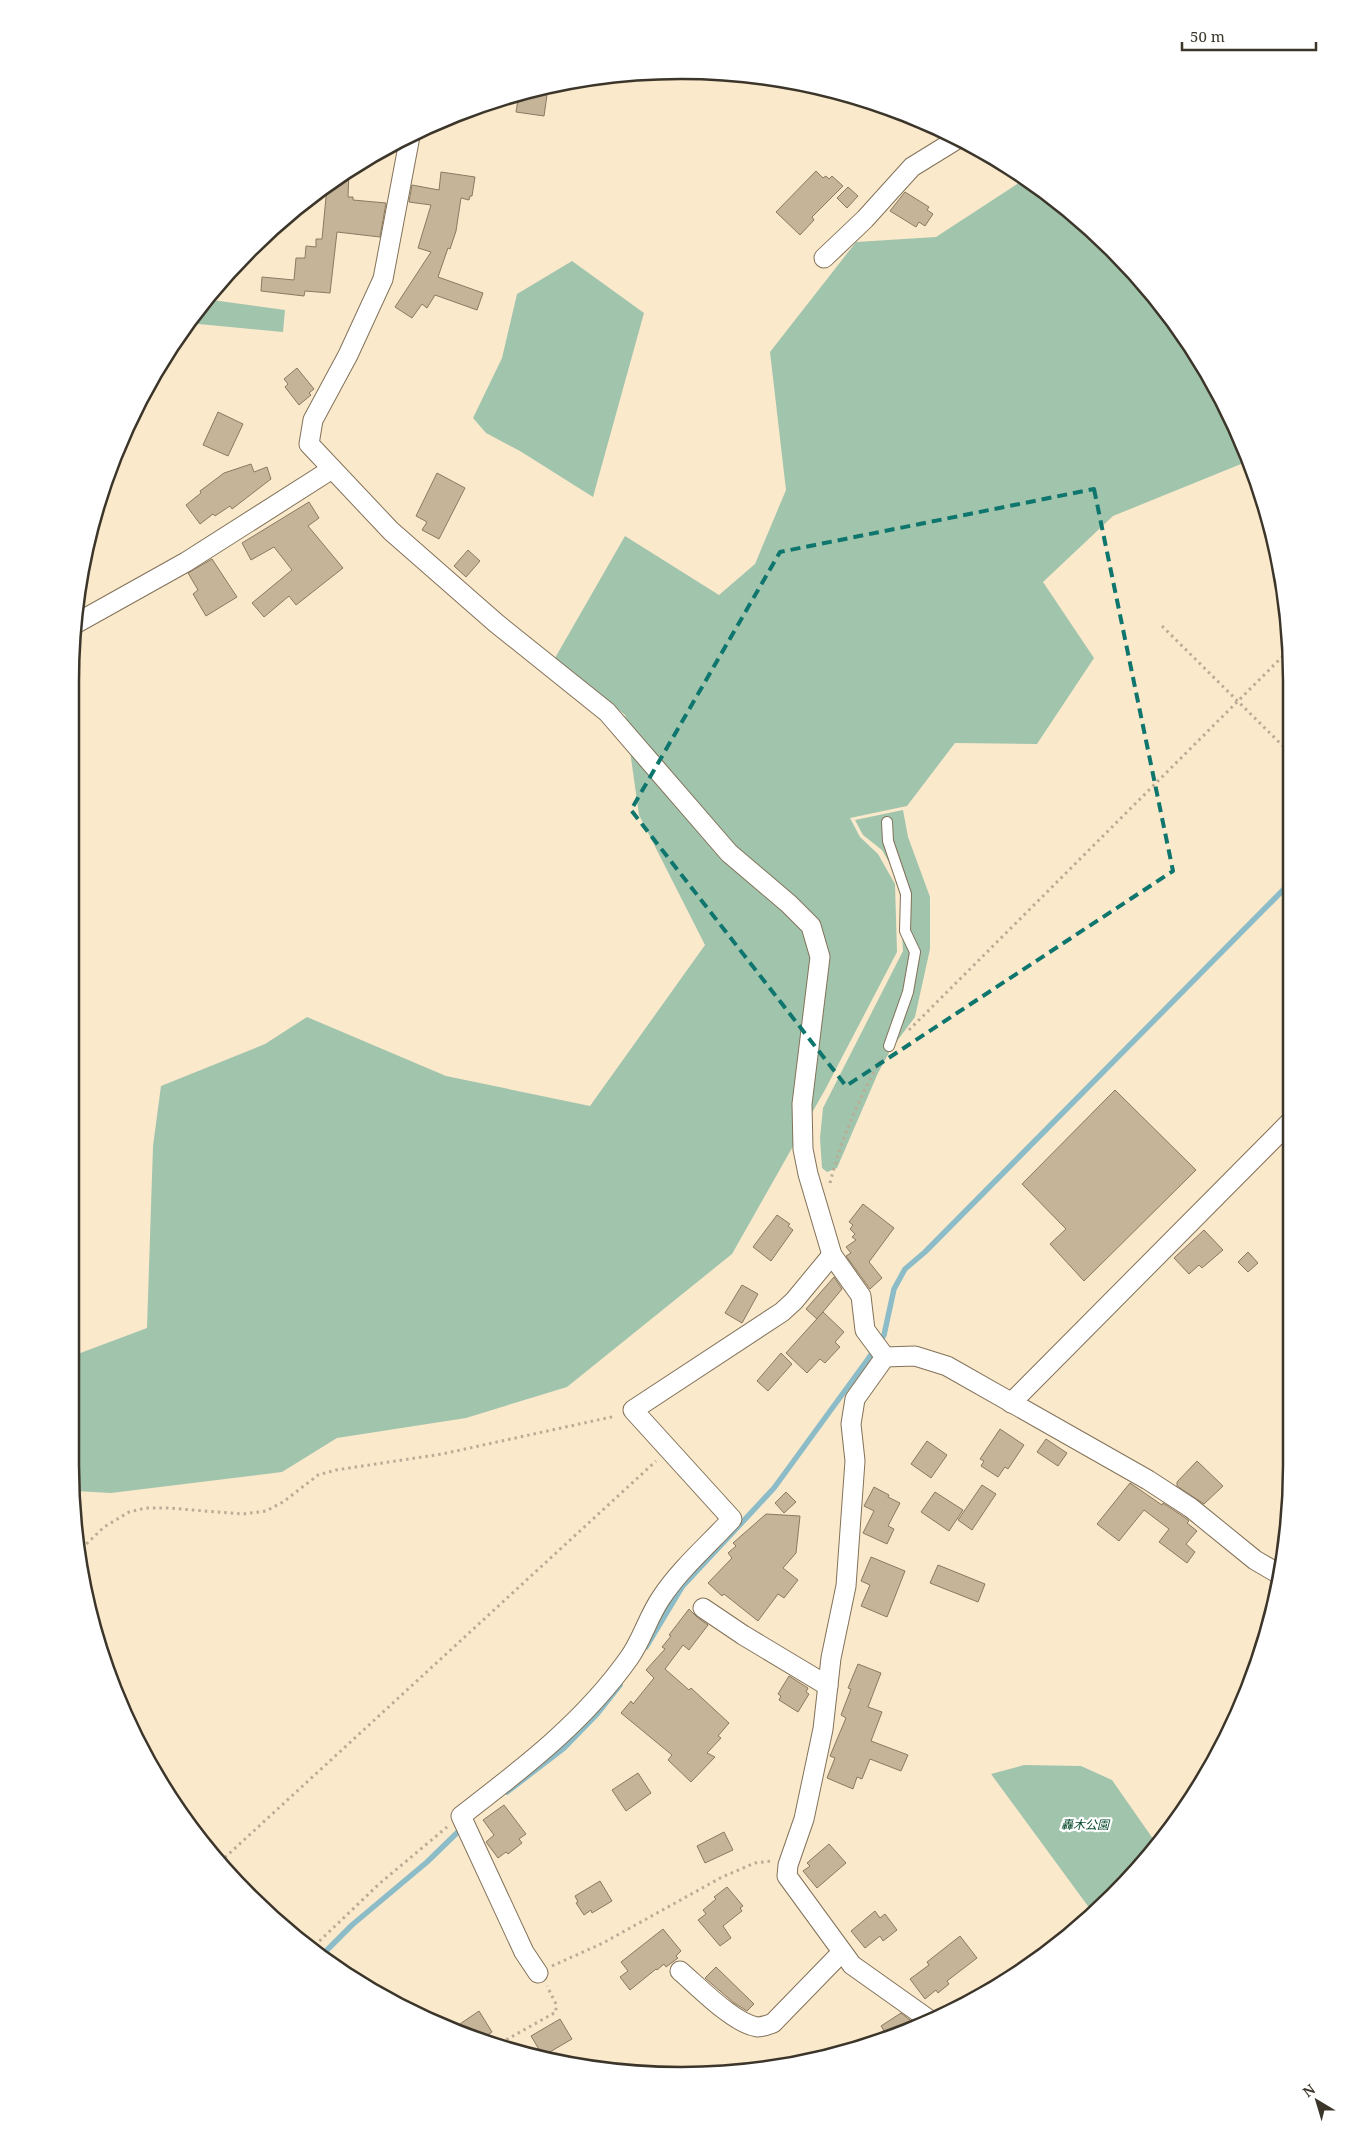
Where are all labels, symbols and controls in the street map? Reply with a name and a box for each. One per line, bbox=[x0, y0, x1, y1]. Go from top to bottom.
scale bar bbox=[1182, 20, 1316, 52]
text: 50 m bbox=[1190, 26, 1225, 46]
park label: 轟木公園 bbox=[1061, 1816, 1111, 1833]
north arrow bbox=[1292, 2076, 1342, 2126]
text: N bbox=[1298, 2079, 1319, 2101]

